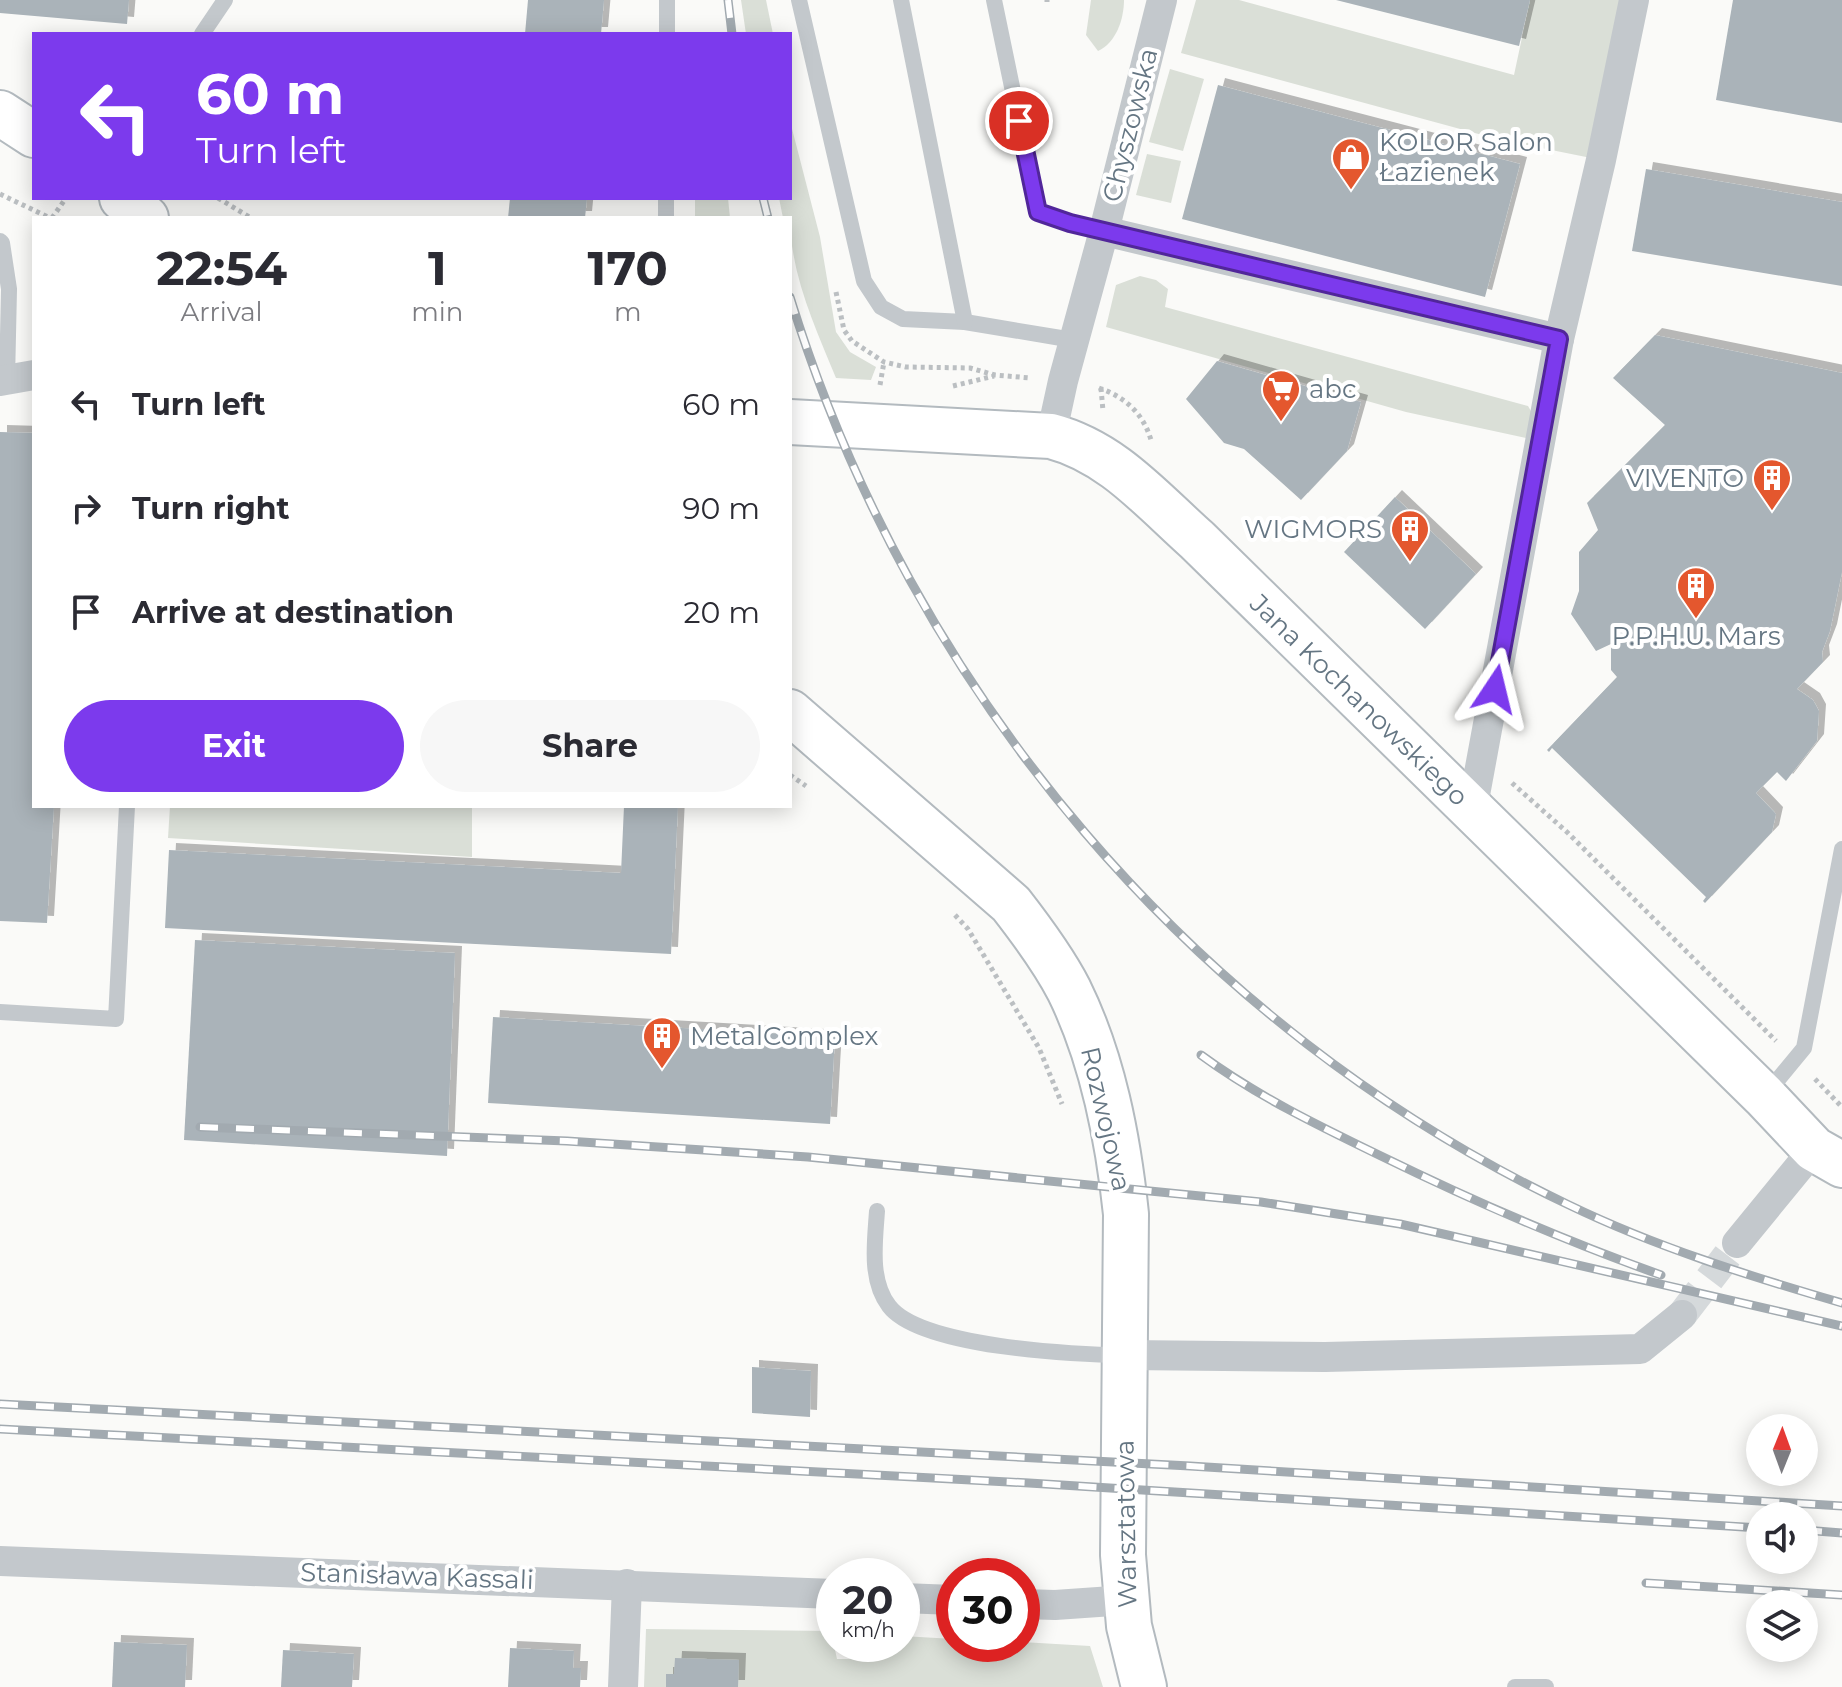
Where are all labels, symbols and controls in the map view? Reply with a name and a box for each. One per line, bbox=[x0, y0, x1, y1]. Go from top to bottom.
street label: Chyszowska bbox=[1095, 45, 1165, 205]
text: 60 m bbox=[196, 60, 344, 128]
icon: left bbox=[64, 64, 168, 168]
pin bbox=[985, 87, 1053, 155]
icon: arrive bbox=[997, 99, 1041, 143]
place label: KOLOR Salon Łazienek bbox=[1379, 126, 1553, 188]
text: Turn left bbox=[196, 128, 347, 172]
shop icon: KOLOR Salon Łazienek bbox=[1330, 136, 1372, 191]
text: 22:54 bbox=[156, 239, 287, 297]
text: 1 bbox=[428, 239, 447, 297]
text: 170 bbox=[588, 239, 668, 297]
text: Arrival bbox=[181, 296, 263, 328]
text: min bbox=[411, 296, 463, 328]
text: m bbox=[614, 296, 641, 328]
supermarket icon: abc bbox=[1260, 368, 1302, 423]
place label: abc bbox=[1309, 373, 1357, 405]
icon: left bbox=[64, 382, 108, 426]
text: Turn left bbox=[132, 386, 265, 423]
text: 60 m bbox=[682, 386, 760, 423]
building icon: VIVENTO bbox=[1751, 457, 1793, 512]
place label: VIVENTO bbox=[1626, 462, 1744, 494]
icon: right bbox=[64, 486, 108, 530]
text: Turn right bbox=[132, 490, 289, 527]
text: 90 m bbox=[682, 490, 760, 527]
building icon: WIGMORS bbox=[1389, 508, 1431, 563]
place label: WIGMORS bbox=[1244, 513, 1382, 545]
building icon: P.P.H.U. Mars bbox=[1675, 565, 1717, 620]
street label: Jana Kochanowskiego bbox=[1243, 587, 1475, 813]
icon: arrive bbox=[64, 590, 108, 634]
text: Arrive at destination bbox=[132, 594, 454, 631]
text: 20 m bbox=[683, 594, 760, 631]
place label: P.P.H.U. Mars bbox=[1611, 620, 1781, 652]
position arrow bbox=[1453, 647, 1537, 731]
button: Exit bbox=[64, 700, 404, 792]
button: Share bbox=[420, 700, 760, 792]
building icon: MetalComplex bbox=[641, 1015, 683, 1070]
place label: MetalComplex bbox=[690, 1020, 879, 1052]
street label: Rozwojowa bbox=[1074, 1044, 1138, 1194]
north arrow bbox=[1746, 1414, 1818, 1486]
map controls bbox=[1746, 1414, 1818, 1662]
street label: Warsztatowa bbox=[1109, 1440, 1143, 1608]
button: sound bbox=[1746, 1502, 1818, 1574]
street label: Stanisława Kassali bbox=[300, 1556, 534, 1596]
speed limit sign: 30 bbox=[936, 1558, 1040, 1662]
text: 20 bbox=[843, 1575, 893, 1624]
button: layers bbox=[1746, 1590, 1818, 1662]
text: km/h bbox=[841, 1618, 895, 1642]

